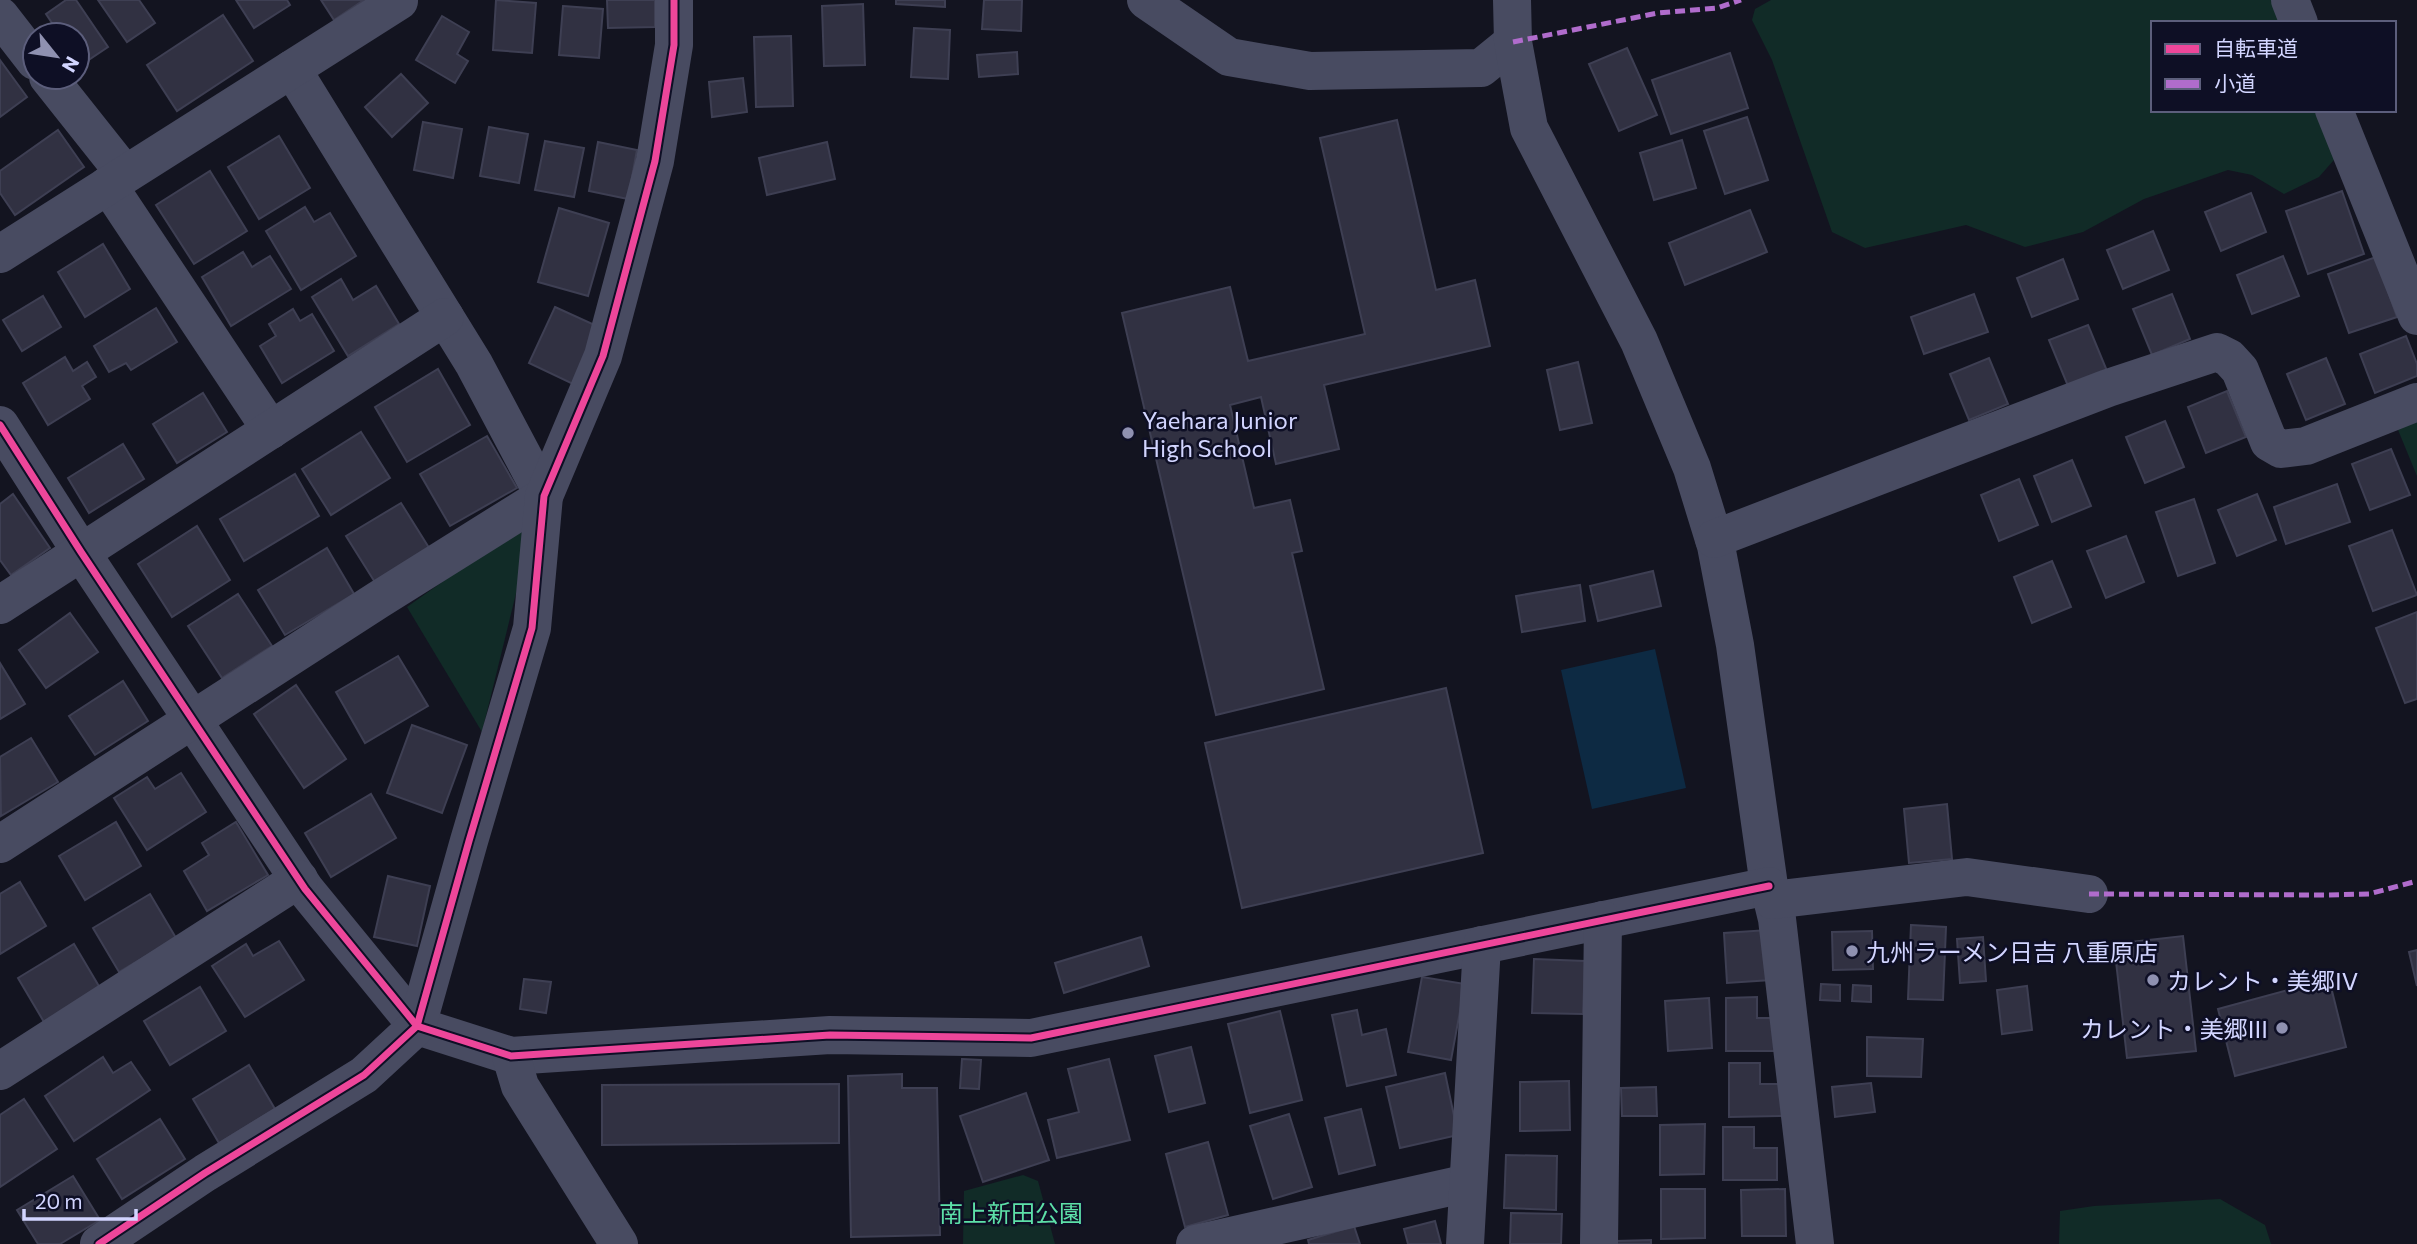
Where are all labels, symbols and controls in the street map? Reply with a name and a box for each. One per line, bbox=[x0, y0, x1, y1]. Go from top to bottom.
north arrow bbox=[21, 21, 91, 91]
legend bbox=[2151, 21, 2396, 112]
text: 自転車道 bbox=[2214, 35, 2298, 60]
text: N bbox=[58, 53, 85, 77]
text: 小道 bbox=[2214, 70, 2256, 95]
place label: Yaehara Junior High School bbox=[1142, 405, 1298, 462]
marker: Yaehara Junior High School bbox=[1120, 425, 1136, 441]
place label: 九州ラーメン日吉 八重原店 bbox=[1866, 937, 2158, 966]
marker: 九州ラーメン日吉 八重原店 bbox=[1844, 943, 1860, 959]
place label: カレント・美郷IV bbox=[2167, 966, 2358, 995]
marker: カレント・美郷IV bbox=[2145, 972, 2161, 988]
place label: カレント・美郷III bbox=[2080, 1014, 2268, 1043]
marker: カレント・美郷III bbox=[2274, 1020, 2290, 1036]
scale bar bbox=[24, 1178, 136, 1222]
text: 20 m bbox=[35, 1188, 83, 1213]
park label: 南上新田公園 bbox=[939, 1198, 1083, 1227]

